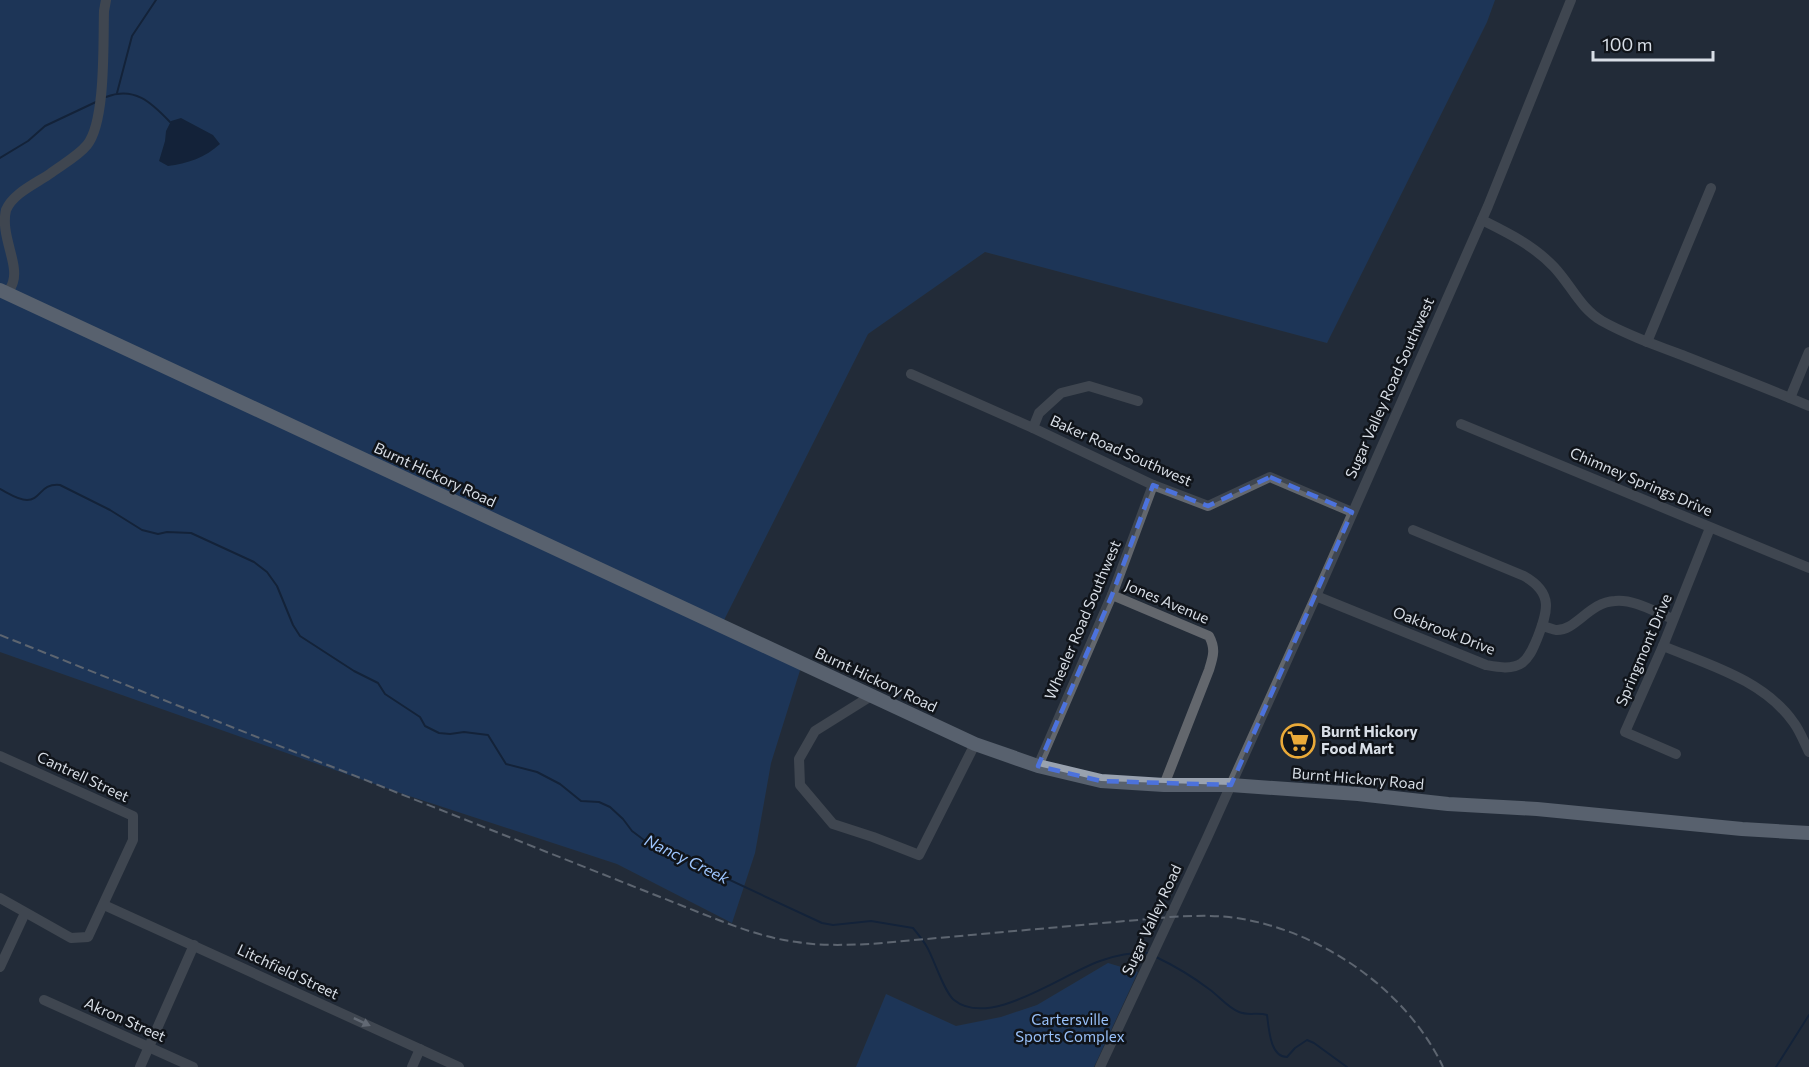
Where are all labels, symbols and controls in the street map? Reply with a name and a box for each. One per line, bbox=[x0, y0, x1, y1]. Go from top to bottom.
scale bar bbox=[1593, 24, 1713, 62]
text: 100 m bbox=[1602, 33, 1652, 55]
street label: Sugar Valley Road Southwest bbox=[1341, 294, 1437, 481]
street label: Baker Road Southwest bbox=[1048, 411, 1195, 489]
street label: Burnt Hickory Road bbox=[372, 438, 499, 510]
street label: Chimney Springs Drive bbox=[1567, 443, 1715, 519]
street label: Wheeler Road Southwest bbox=[1040, 537, 1124, 702]
street label: Jones Avenue bbox=[1123, 575, 1212, 627]
street label: Springmont Drive bbox=[1611, 591, 1675, 708]
street label: Oakbrook Drive bbox=[1391, 602, 1498, 658]
street label: Burnt Hickory Road bbox=[813, 643, 940, 715]
place label: Burnt Hickory Food Mart bbox=[1321, 722, 1419, 757]
supermarket icon: Burnt Hickory Food Mart bbox=[1280, 723, 1316, 759]
street label: Cantrell Street bbox=[35, 747, 132, 805]
street label: Burnt Hickory Road bbox=[1291, 763, 1425, 793]
water label: Nancy Creek bbox=[642, 830, 733, 887]
street label: Sugar Valley Road bbox=[1118, 861, 1185, 978]
street label: Litchfield Street bbox=[235, 940, 342, 1002]
street label: Akron Street bbox=[82, 993, 169, 1045]
park label: Cartersville Sports Complex bbox=[1015, 1010, 1125, 1045]
one-way arrow bbox=[354, 1018, 371, 1027]

